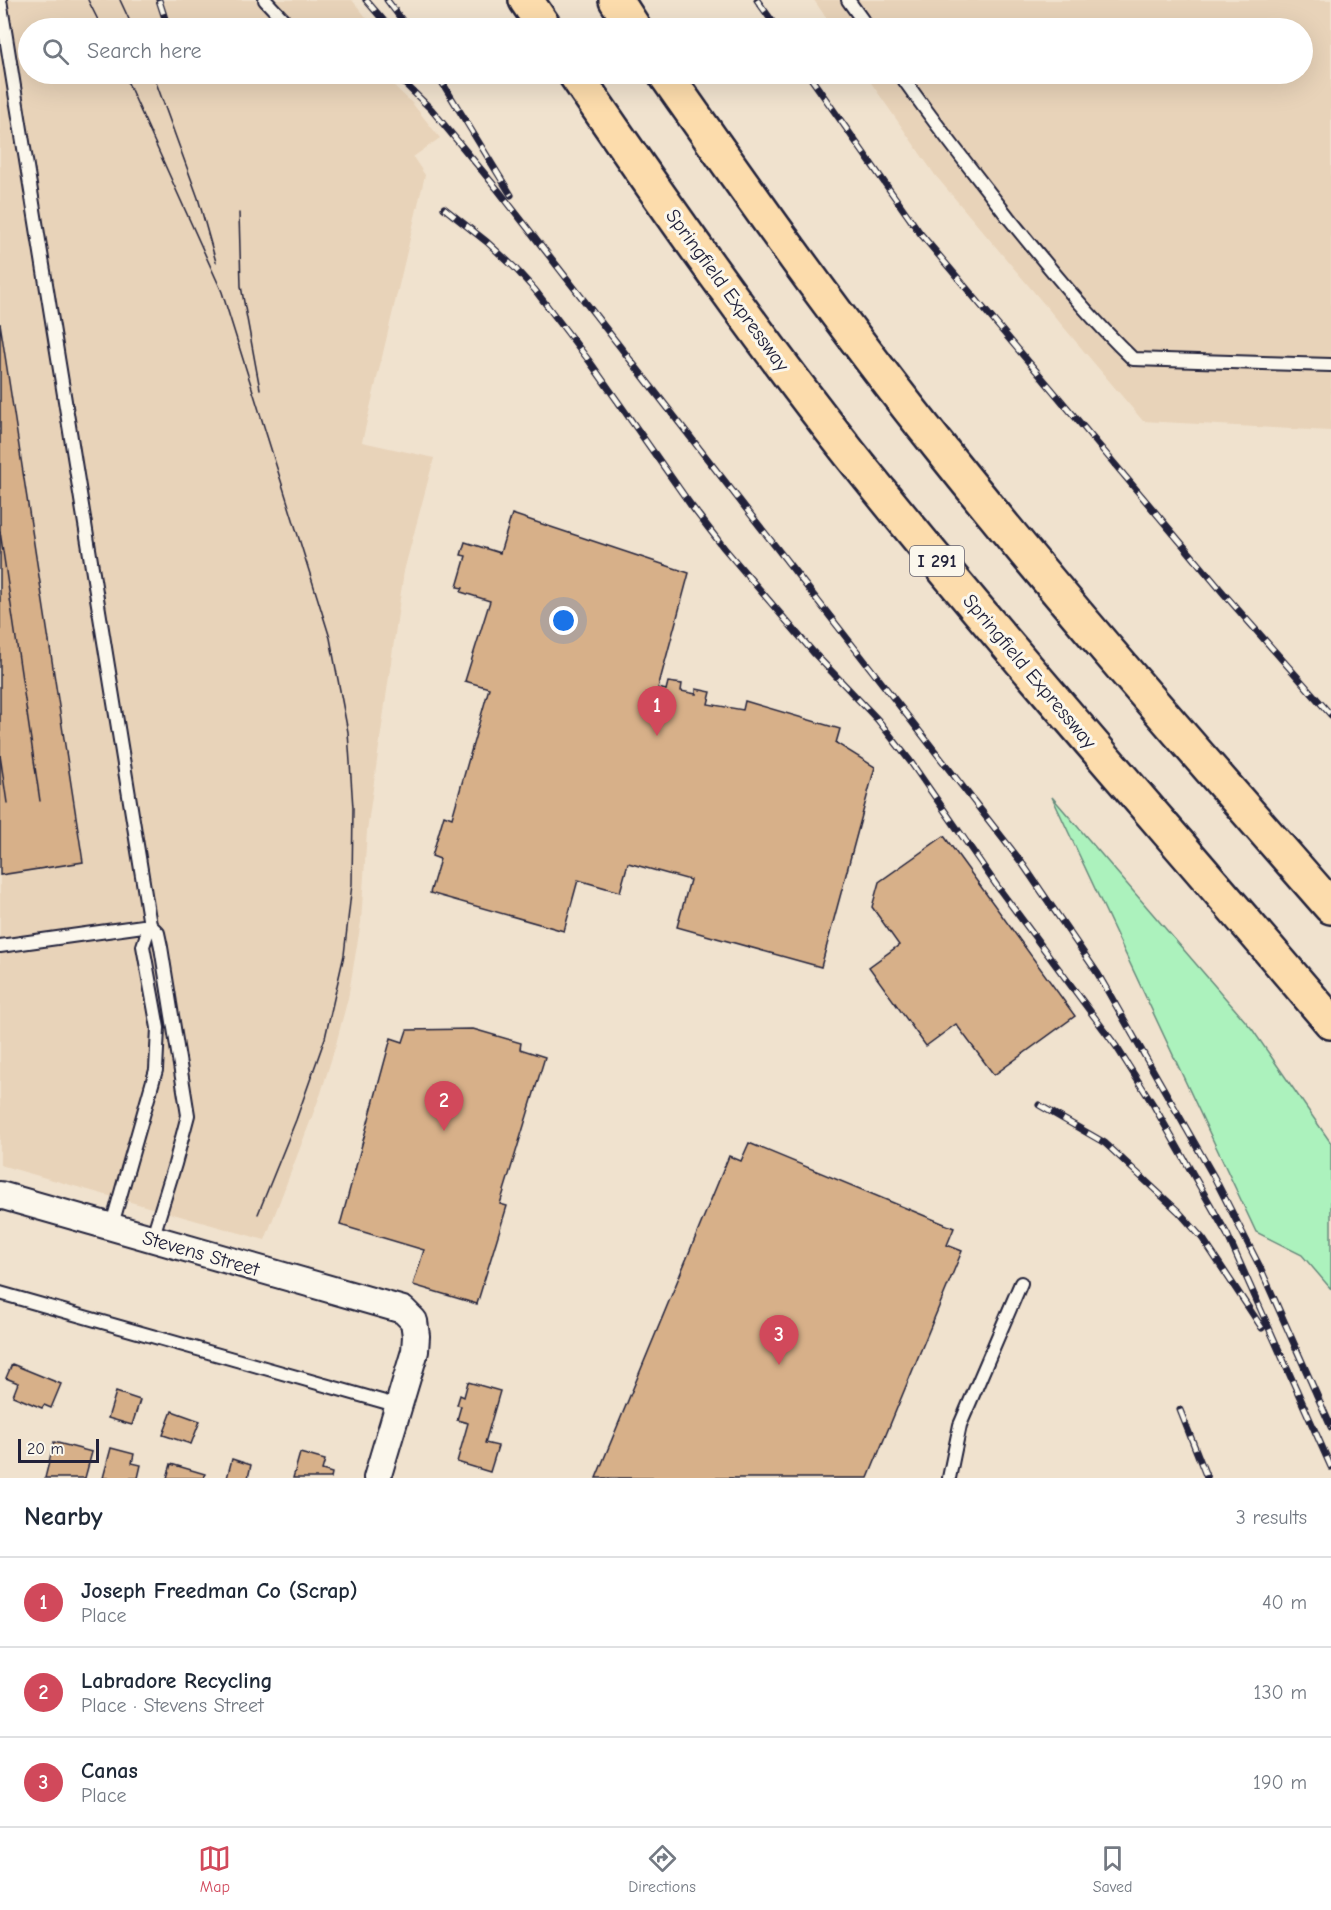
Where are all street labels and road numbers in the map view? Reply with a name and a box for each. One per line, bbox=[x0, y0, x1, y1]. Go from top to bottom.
street label: Springfield Expressway bbox=[661, 205, 794, 376]
road number: I 291 bbox=[910, 546, 964, 576]
street label: Springfield Expressway bbox=[958, 589, 1101, 753]
street label: Stevens Street bbox=[140, 1226, 263, 1281]

